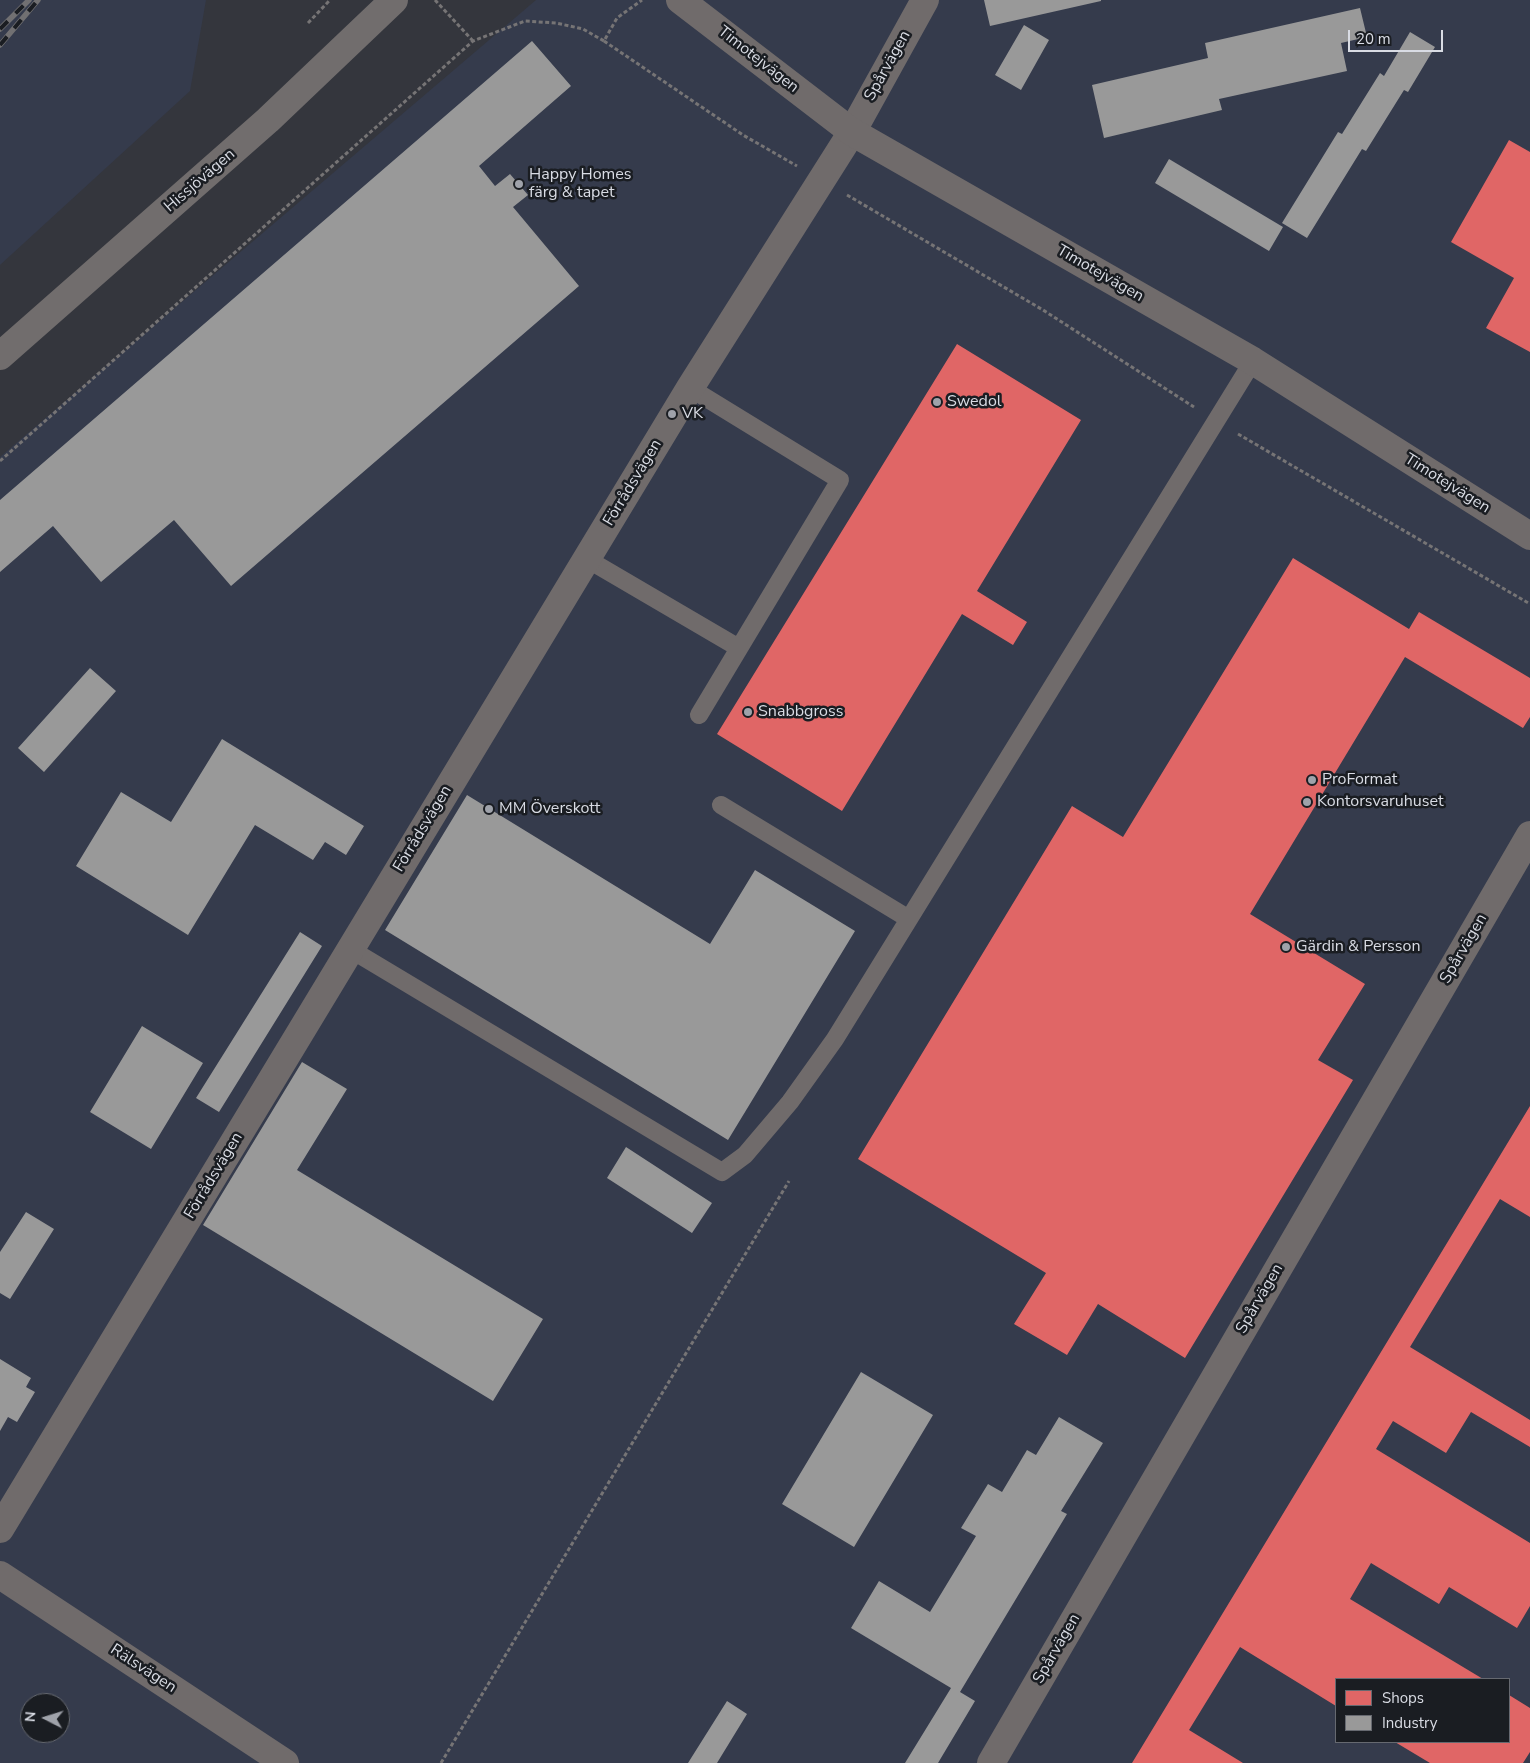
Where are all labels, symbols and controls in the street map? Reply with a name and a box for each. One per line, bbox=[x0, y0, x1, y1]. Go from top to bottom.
scale bar bbox=[1350, 20, 1445, 52]
street label: Timotejvägen bbox=[714, 23, 802, 97]
street label: Spårvägen bbox=[861, 28, 915, 104]
text: 20 m bbox=[1356, 29, 1391, 49]
street label: Hissjövägen bbox=[161, 145, 239, 217]
place label: Happy Homes färg & tapet bbox=[529, 165, 632, 203]
marker: Happy Homes färg & tapet bbox=[513, 178, 525, 190]
street label: Timotejvägen bbox=[1053, 241, 1147, 307]
place label: Swedol bbox=[947, 392, 1002, 412]
marker: Swedol bbox=[931, 396, 943, 408]
place label: VK bbox=[682, 404, 703, 424]
marker: VK bbox=[666, 408, 678, 420]
street label: Förrådsvägen bbox=[600, 436, 666, 530]
street label: Timotejvägen bbox=[1401, 450, 1493, 518]
place label: Snabbgross bbox=[758, 702, 843, 722]
marker: Snabbgross bbox=[742, 706, 754, 718]
place label: ProFormat bbox=[1322, 770, 1397, 790]
marker: ProFormat bbox=[1306, 774, 1318, 786]
street label: Förrådsvägen bbox=[390, 782, 456, 876]
place label: Kontorsvaruhuset bbox=[1317, 792, 1444, 812]
marker: Kontorsvaruhuset bbox=[1301, 796, 1313, 808]
place label: MM Överskott bbox=[499, 799, 600, 819]
marker: MM Överskott bbox=[483, 803, 495, 815]
street label: Spårvägen bbox=[1436, 911, 1492, 987]
place label: Gärdin & Persson bbox=[1296, 937, 1420, 957]
marker: Gärdin & Persson bbox=[1280, 941, 1292, 953]
street label: Förrådsvägen bbox=[181, 1129, 247, 1223]
street label: Spårvägen bbox=[1232, 1261, 1288, 1337]
street label: Spårvägen bbox=[1029, 1611, 1085, 1687]
street label: Rälsvägen bbox=[106, 1641, 180, 1697]
legend bbox=[1335, 1678, 1510, 1743]
text: Shops bbox=[1382, 1688, 1424, 1708]
north arrow bbox=[20, 1693, 70, 1743]
text: N bbox=[21, 1711, 40, 1723]
text: Industry bbox=[1382, 1713, 1437, 1733]

